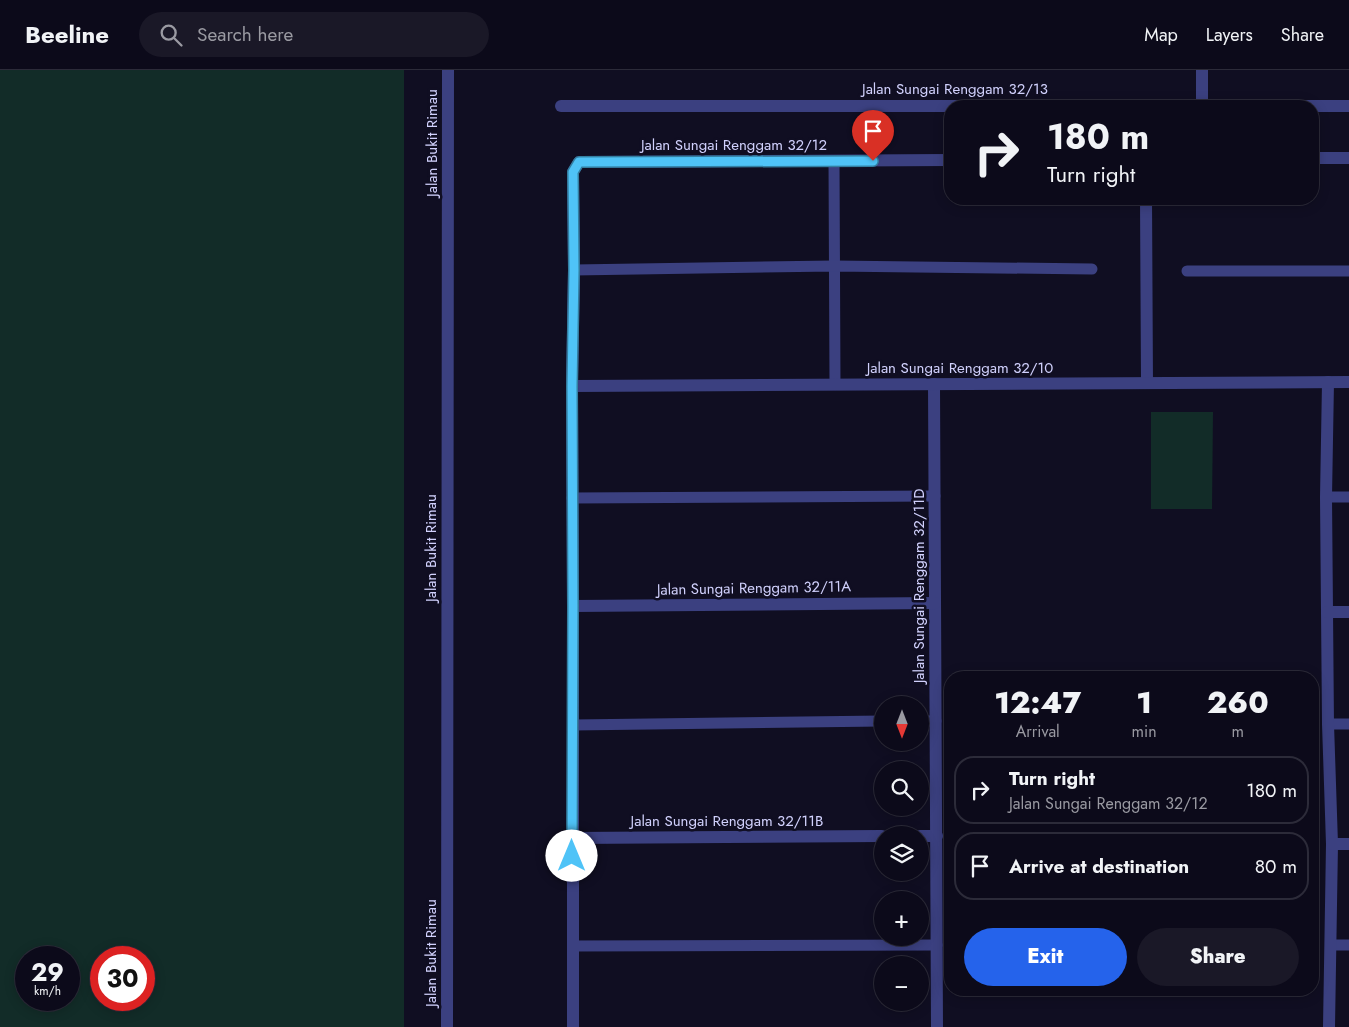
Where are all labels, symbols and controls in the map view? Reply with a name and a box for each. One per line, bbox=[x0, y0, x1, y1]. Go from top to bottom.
search box bbox=[139, 12, 489, 57]
text: Beeline bbox=[25, 17, 109, 52]
icon: search bbox=[157, 21, 185, 49]
text: Search here bbox=[197, 21, 293, 48]
text: Map bbox=[1144, 22, 1178, 48]
text: Layers bbox=[1206, 22, 1253, 48]
text: Share bbox=[1281, 22, 1324, 48]
street label: Jalan Sungai Renggam 32/13 bbox=[860, 78, 1048, 100]
street label: Jalan Bukit Rimau bbox=[421, 89, 443, 199]
pin bbox=[852, 110, 894, 161]
text: 180 m bbox=[1047, 112, 1149, 162]
icon: arrive bbox=[859, 117, 887, 145]
icon: right bbox=[964, 120, 1029, 185]
street label: Jalan Sungai Renggam 32/12 bbox=[639, 134, 827, 156]
text: Turn right bbox=[1047, 158, 1135, 190]
street label: Jalan Sungai Renggam 32/10 bbox=[865, 357, 1053, 379]
street label: Jalan Sungai Renggam 32/11D bbox=[908, 489, 930, 685]
street label: Jalan Bukit Rimau bbox=[420, 494, 442, 604]
street label: Jalan Sungai Renggam 32/11A bbox=[655, 575, 851, 601]
text: 12:47 bbox=[994, 681, 1081, 724]
text: 1 bbox=[1136, 681, 1152, 724]
text: 260 bbox=[1207, 681, 1269, 724]
north arrow bbox=[874, 696, 929, 751]
map controls bbox=[874, 696, 929, 1011]
text: Arrival bbox=[1016, 720, 1060, 743]
text: min bbox=[1132, 720, 1157, 743]
text: m bbox=[1232, 720, 1244, 743]
button: search bbox=[874, 761, 929, 816]
text: Turn right bbox=[1009, 765, 1095, 792]
icon: right bbox=[966, 776, 994, 804]
text: 180 m bbox=[1246, 777, 1297, 804]
text: Jalan Sungai Renggam 32/12 bbox=[1009, 792, 1208, 815]
street label: Jalan Sungai Renggam 32/11B bbox=[629, 810, 823, 832]
button: layers bbox=[874, 826, 929, 881]
position arrow bbox=[545, 829, 597, 881]
icon: arrive bbox=[966, 852, 994, 880]
text: Arrive at destination bbox=[1009, 853, 1189, 880]
text: 80 m bbox=[1255, 853, 1297, 880]
button: + bbox=[874, 891, 929, 946]
street label: Jalan Bukit Rimau bbox=[420, 899, 442, 1009]
button: Exit bbox=[964, 928, 1127, 986]
button: Share bbox=[1137, 928, 1299, 986]
speed limit sign: 30 bbox=[90, 946, 155, 1011]
text: 29 bbox=[31, 954, 64, 990]
button: − bbox=[874, 956, 929, 1011]
text: km/h bbox=[34, 982, 61, 1000]

